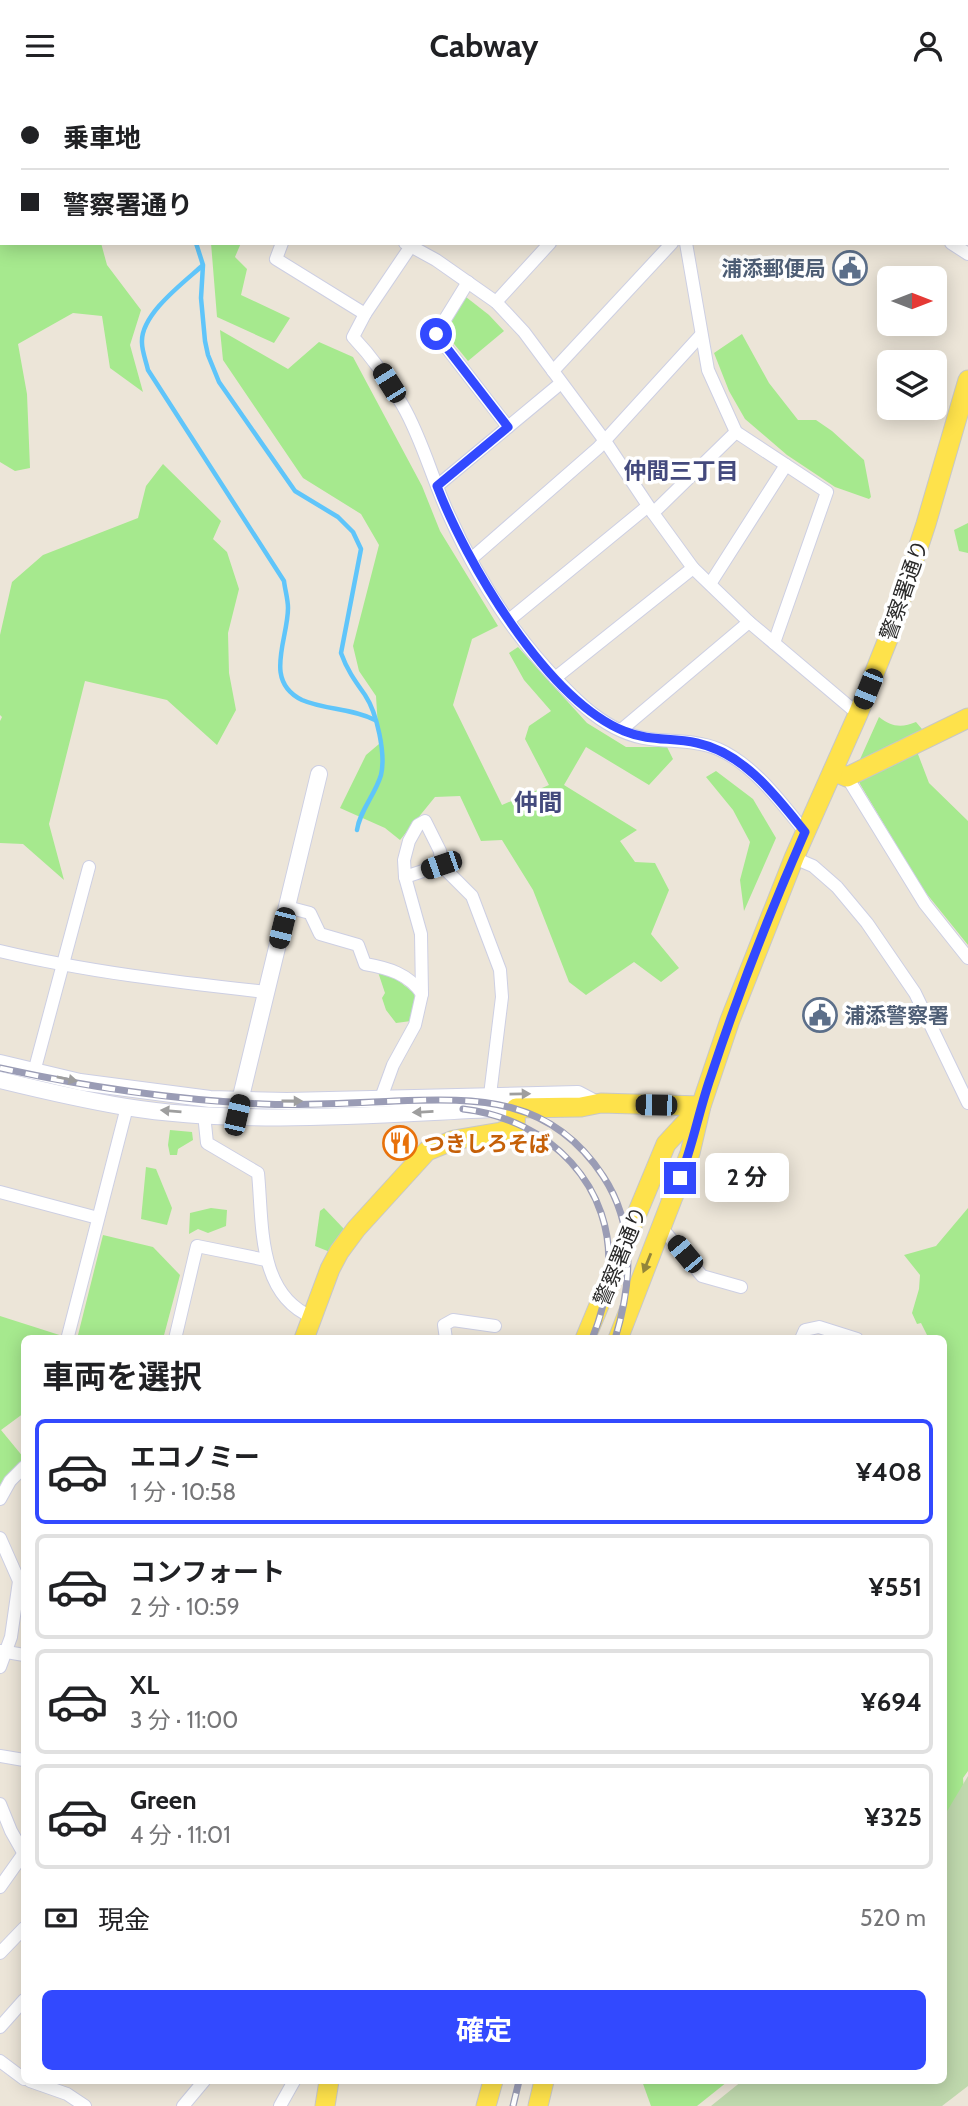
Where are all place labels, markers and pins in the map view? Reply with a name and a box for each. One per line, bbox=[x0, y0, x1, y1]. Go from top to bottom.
public building icon: 浦添郵便局 bbox=[831, 249, 869, 287]
place label: 浦添郵便局 bbox=[721, 256, 826, 281]
public building icon: 浦添警察署 bbox=[801, 996, 839, 1034]
place label: 浦添警察署 bbox=[844, 1003, 949, 1028]
restaurant icon: つきしろそば bbox=[381, 1124, 419, 1162]
place label: つきしろそば bbox=[424, 1131, 550, 1156]

